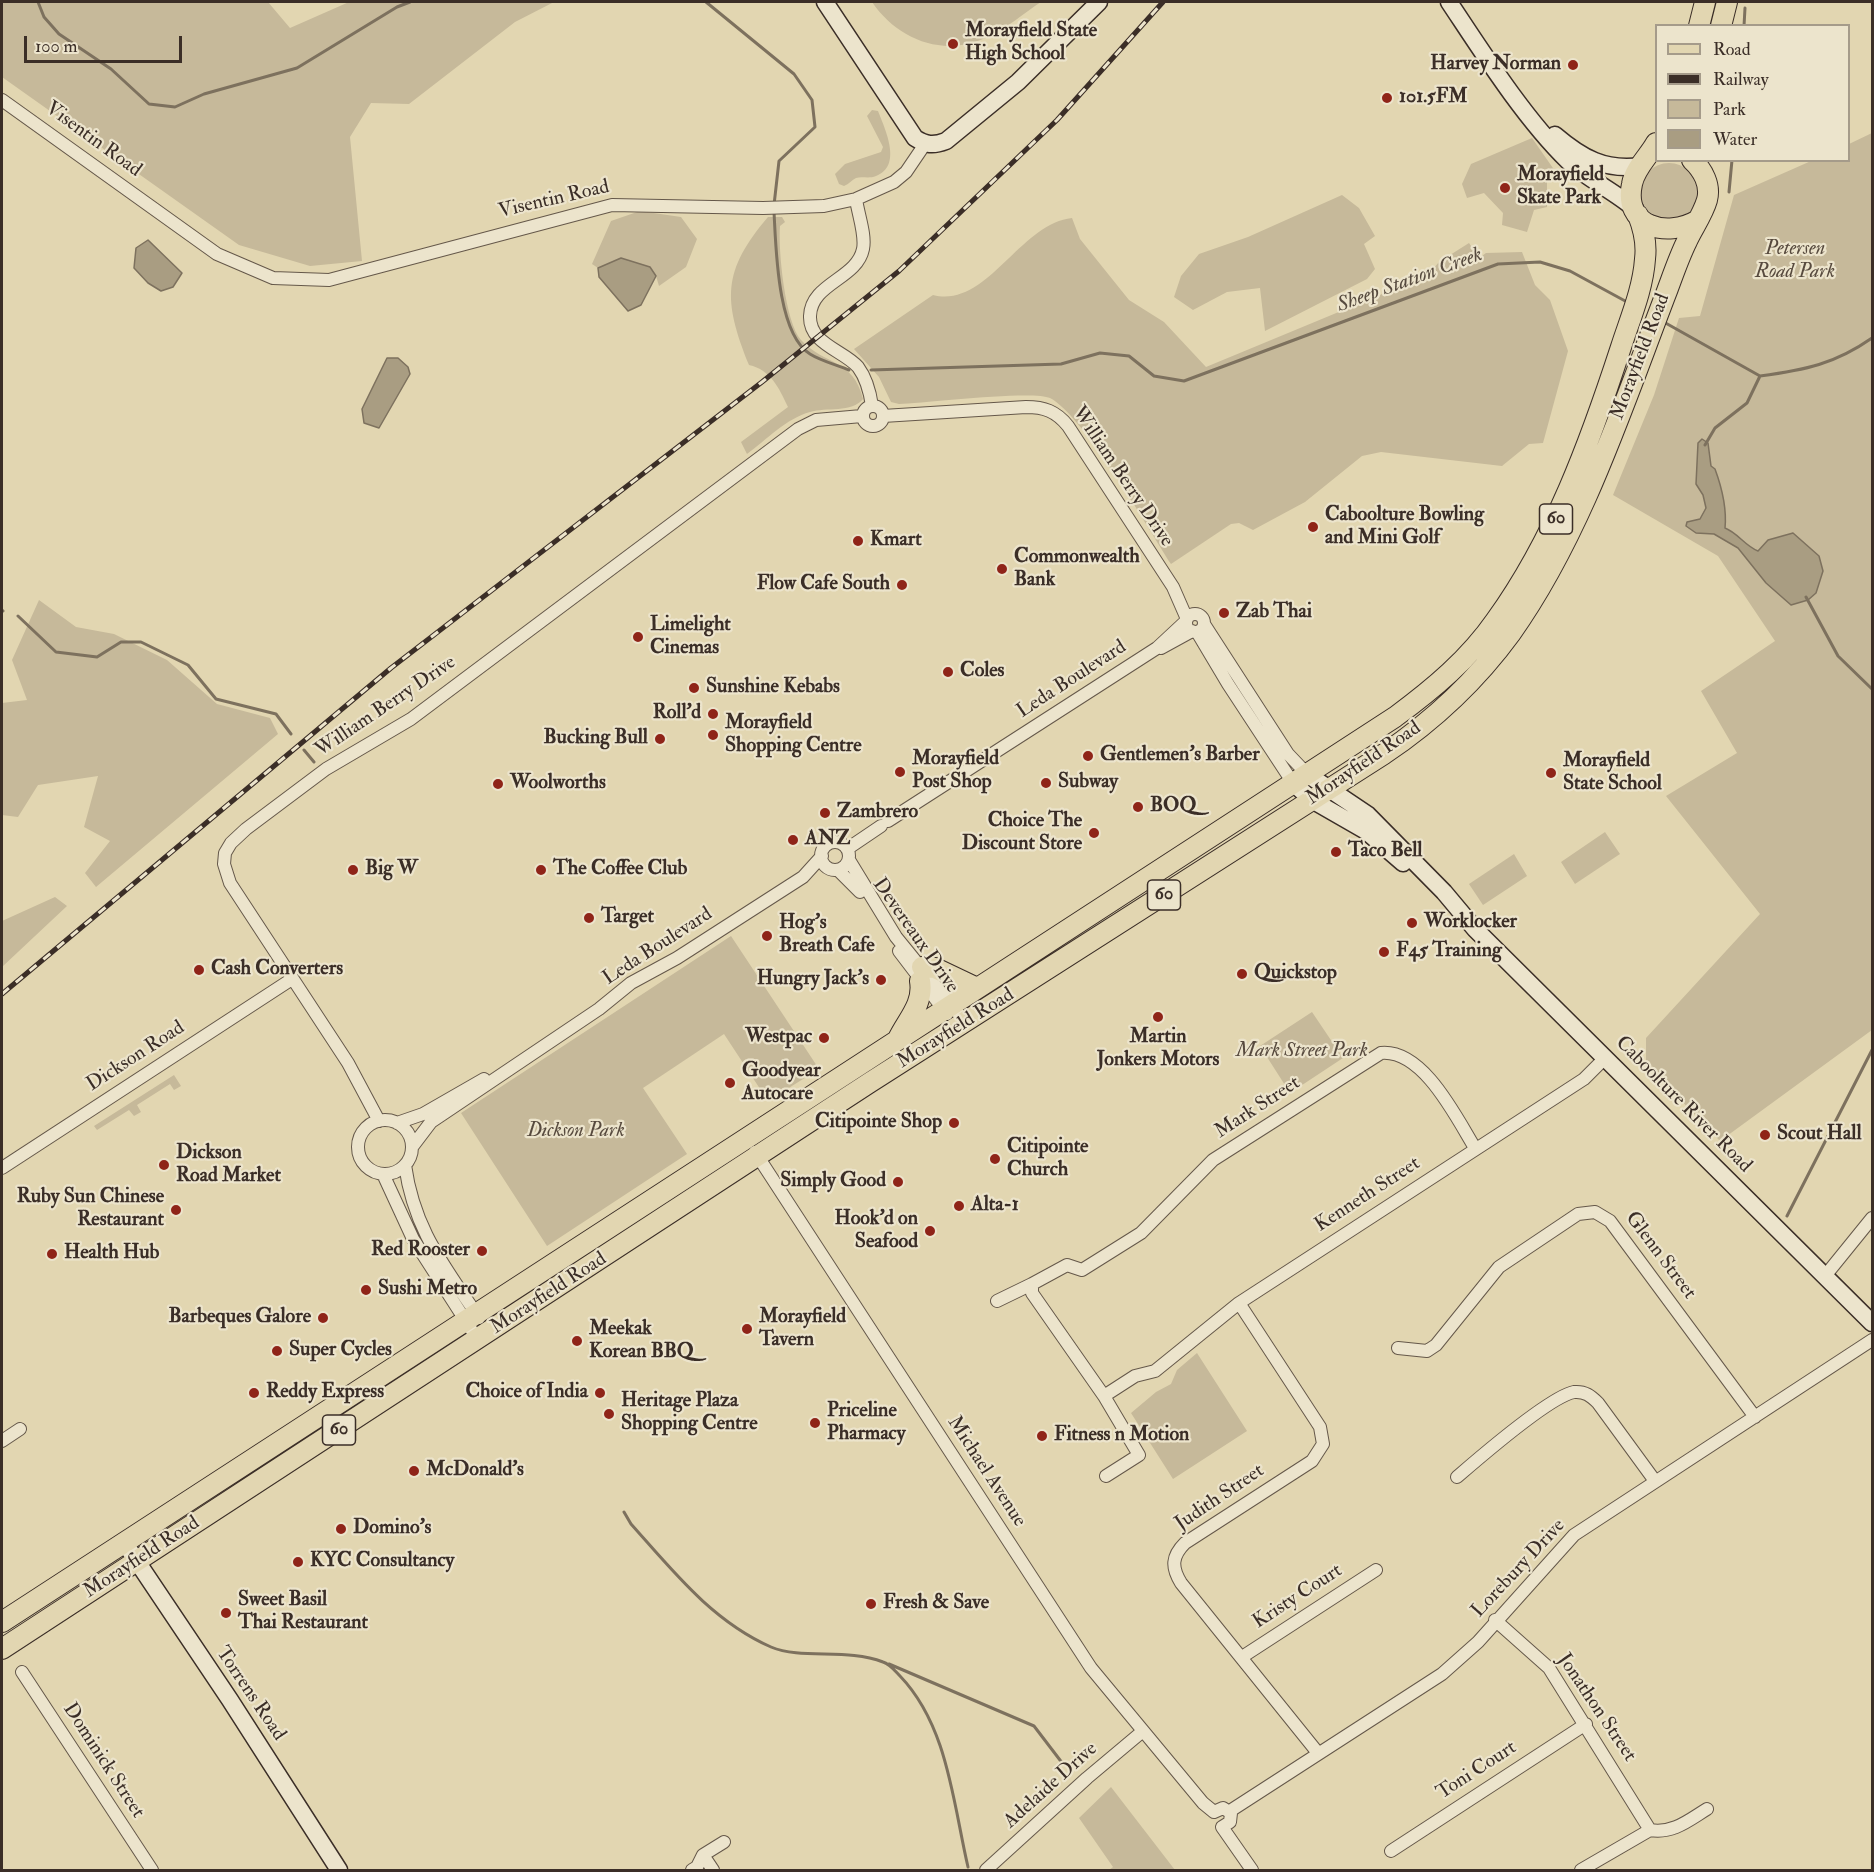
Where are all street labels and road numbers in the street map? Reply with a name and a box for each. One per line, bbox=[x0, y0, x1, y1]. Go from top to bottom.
street label: Visentin Road bbox=[40, 97, 146, 183]
street label: Visentin Road bbox=[496, 176, 612, 224]
street label: Morayfield Road bbox=[1606, 291, 1676, 423]
street label: William Berry Drive bbox=[1066, 402, 1178, 552]
road number: 60 bbox=[1540, 504, 1572, 534]
street label: Leda Boulevard bbox=[1013, 636, 1131, 724]
street label: William Berry Drive bbox=[311, 651, 461, 763]
street label: Morayfield Road bbox=[1302, 717, 1426, 811]
street label: Devereaux Drive bbox=[867, 874, 963, 998]
road number: 60 bbox=[1148, 880, 1180, 910]
street label: Leda Boulevard bbox=[599, 903, 717, 991]
street label: Morayfield Road bbox=[893, 984, 1019, 1074]
street label: Dickson Road bbox=[83, 1016, 189, 1098]
street label: Caboolture River Road bbox=[1610, 1032, 1756, 1178]
street label: Mark Street bbox=[1211, 1072, 1305, 1144]
street label: Kenneth Street bbox=[1311, 1152, 1425, 1238]
street label: Glenn Street bbox=[1619, 1208, 1701, 1304]
street label: Morayfield Road bbox=[487, 1248, 611, 1340]
street label: Michael Avenue bbox=[941, 1412, 1031, 1532]
road number: 60 bbox=[322, 1415, 356, 1445]
street label: Judith Street bbox=[1171, 1459, 1269, 1537]
street label: Morayfield Road bbox=[80, 1512, 204, 1604]
street label: Lorebury Drive bbox=[1467, 1515, 1571, 1623]
street label: Kristy Court bbox=[1249, 1559, 1347, 1635]
street label: Torrens Road bbox=[210, 1642, 290, 1746]
street label: Jonathon Street bbox=[1551, 1649, 1641, 1767]
street label: Dominick Street bbox=[57, 1699, 149, 1823]
street label: Toni Court bbox=[1433, 1736, 1521, 1806]
street label: Adelaide Drive bbox=[999, 1738, 1103, 1834]

